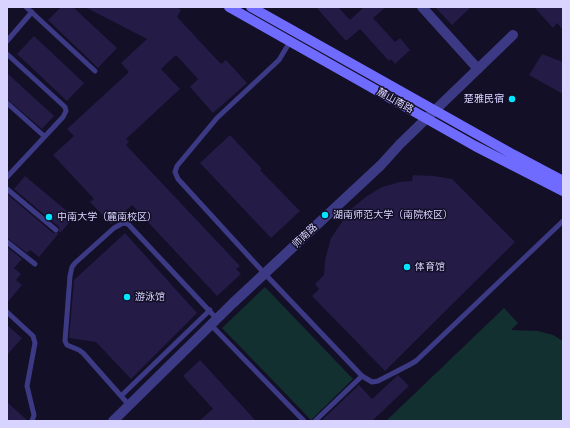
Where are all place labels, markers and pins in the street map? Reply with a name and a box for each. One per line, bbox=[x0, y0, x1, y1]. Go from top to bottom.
place label: 楚雅民宿 bbox=[464, 93, 504, 105]
marker: 楚雅民宿 bbox=[507, 94, 517, 104]
place label: 湖南师范大学（南院校区） bbox=[333, 209, 453, 221]
marker: 湖南师范大学（南院校区） bbox=[320, 210, 330, 220]
place label: 中南大学（麓南校区） bbox=[57, 211, 157, 223]
marker: 中南大学（麓南校区） bbox=[44, 212, 54, 222]
place label: 体育馆 bbox=[415, 261, 445, 273]
marker: 体育馆 bbox=[402, 262, 412, 272]
place label: 游泳馆 bbox=[135, 291, 165, 303]
marker: 游泳馆 bbox=[122, 292, 132, 302]

